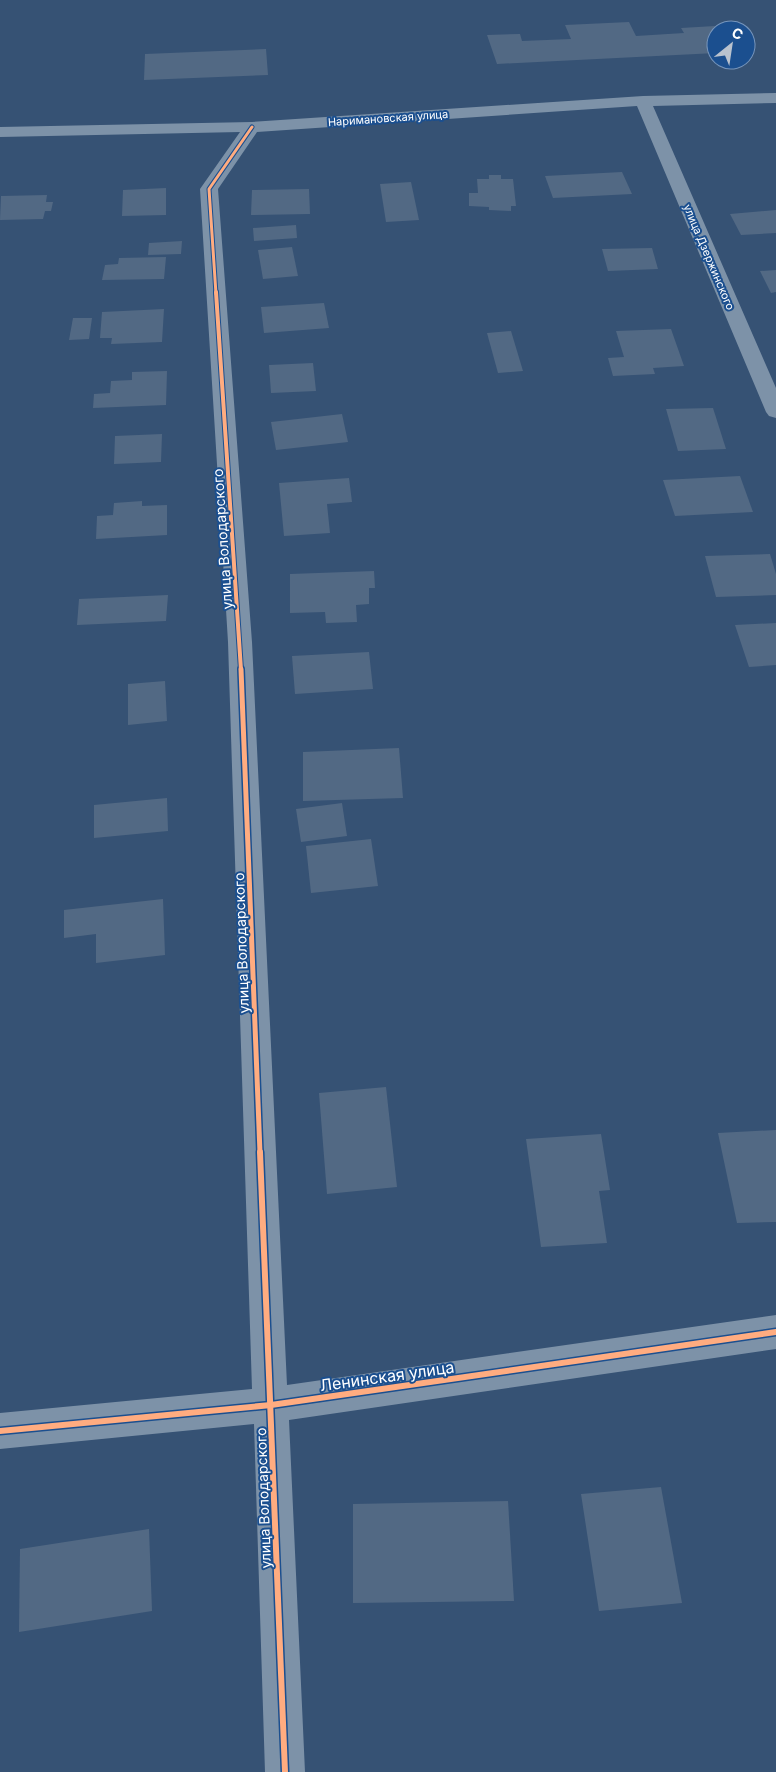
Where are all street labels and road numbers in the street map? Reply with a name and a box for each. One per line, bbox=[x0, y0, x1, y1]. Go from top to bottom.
street label: Наримановская улица bbox=[327, 107, 449, 129]
street label: улица Дзержинского bbox=[680, 202, 738, 312]
street label: улица Володарского bbox=[209, 468, 235, 610]
street label: улица Володарского bbox=[230, 872, 252, 1014]
street label: Ленинская улица bbox=[319, 1357, 455, 1395]
street label: улица Володарского bbox=[252, 1427, 274, 1569]

